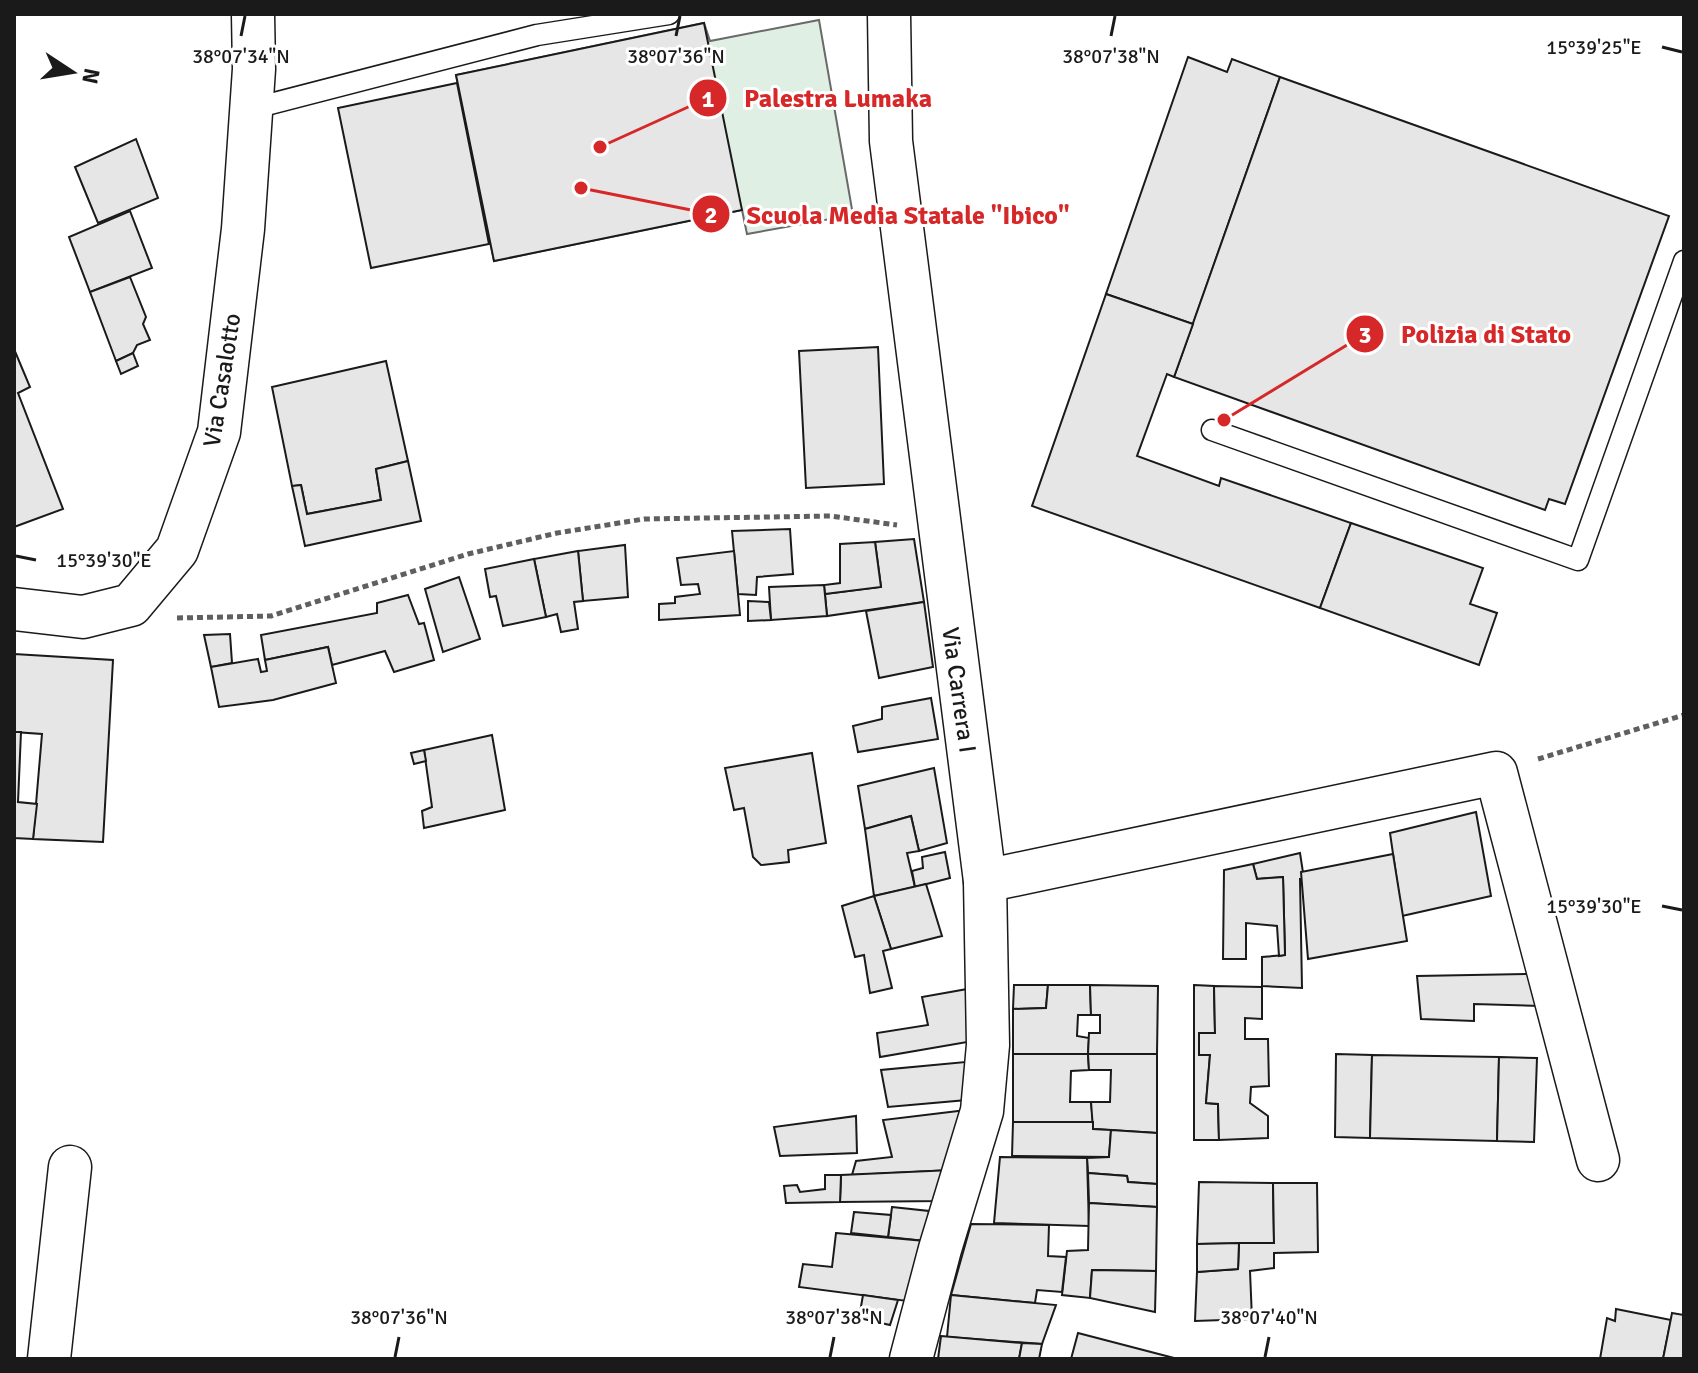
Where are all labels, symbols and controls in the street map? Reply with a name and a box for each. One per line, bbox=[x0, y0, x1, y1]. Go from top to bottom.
north arrow bbox=[32, 32, 112, 112]
text: 15°39'25"E bbox=[1546, 35, 1642, 60]
text: 38°07'34"N bbox=[192, 44, 290, 69]
text: 38°07'36"N bbox=[627, 44, 725, 69]
text: 38°07'38"N bbox=[1062, 44, 1160, 69]
text: N bbox=[76, 66, 106, 86]
callout: Palestra Lumaka bbox=[688, 73, 949, 123]
text: Palestra Lumaka bbox=[744, 83, 932, 115]
text: 1 bbox=[702, 84, 715, 114]
callout: Scuola Media Statale "Ibico" bbox=[691, 189, 1086, 239]
text: 2 bbox=[705, 200, 717, 230]
text: Scuola Media Statale "Ibico" bbox=[747, 200, 1070, 232]
callout: Polizia di Stato bbox=[1345, 309, 1587, 359]
street label: Via Casalotto bbox=[197, 311, 247, 449]
text: Polizia di Stato bbox=[1401, 319, 1571, 351]
text: 3 bbox=[1359, 320, 1371, 350]
text: 15°39'30"E bbox=[56, 548, 152, 573]
street label: Via Carrera I bbox=[935, 625, 983, 755]
text: 15°39'30"E bbox=[1546, 894, 1642, 919]
text: 38°07'36"N bbox=[350, 1305, 448, 1330]
text: 38°07'38"N bbox=[785, 1305, 883, 1330]
text: 38°07'40"N bbox=[1220, 1305, 1318, 1330]

